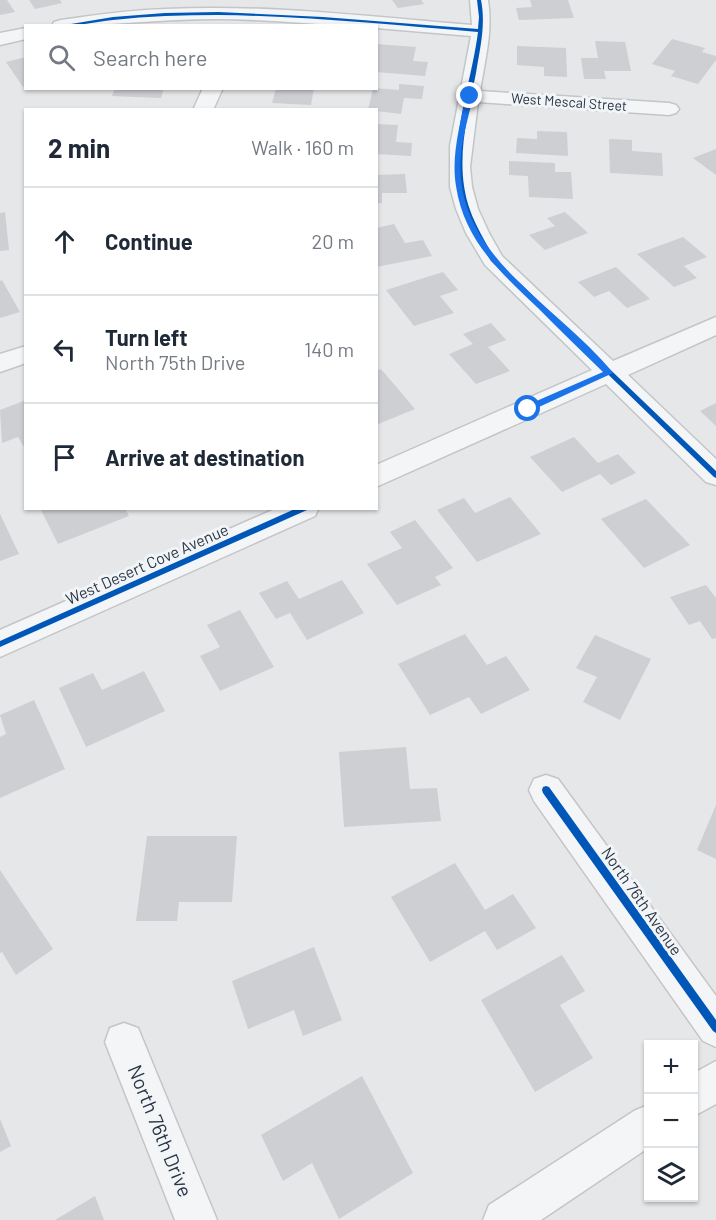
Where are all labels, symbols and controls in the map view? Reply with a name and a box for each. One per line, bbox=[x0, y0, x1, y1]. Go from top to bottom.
search box bbox=[24, 24, 378, 90]
icon: search bbox=[45, 41, 78, 74]
text: Search here bbox=[93, 44, 207, 70]
route end bbox=[456, 82, 482, 108]
street label: West Mescal Street bbox=[510, 89, 628, 114]
text: 2 min bbox=[48, 132, 110, 163]
text: Walk · 160 m bbox=[251, 135, 354, 159]
icon: ahead bbox=[48, 225, 81, 258]
text: Continue bbox=[105, 228, 193, 254]
text: 20 m bbox=[311, 229, 354, 253]
text: Turn left bbox=[105, 324, 188, 350]
icon: left bbox=[48, 333, 81, 366]
text: 140 m bbox=[304, 337, 354, 361]
text: North 75th Drive bbox=[105, 350, 245, 374]
route start bbox=[514, 395, 540, 421]
icon: arrive bbox=[48, 441, 81, 474]
text: Arrive at destination bbox=[105, 444, 304, 470]
street label: West Desert Cove Avenue bbox=[63, 519, 231, 608]
street label: North 76th Avenue bbox=[598, 843, 687, 958]
map controls bbox=[644, 1040, 698, 1202]
button: + bbox=[644, 1040, 698, 1094]
street label: North 76th Drive bbox=[123, 1061, 198, 1200]
button: − bbox=[644, 1094, 698, 1148]
button: layers bbox=[644, 1148, 698, 1202]

